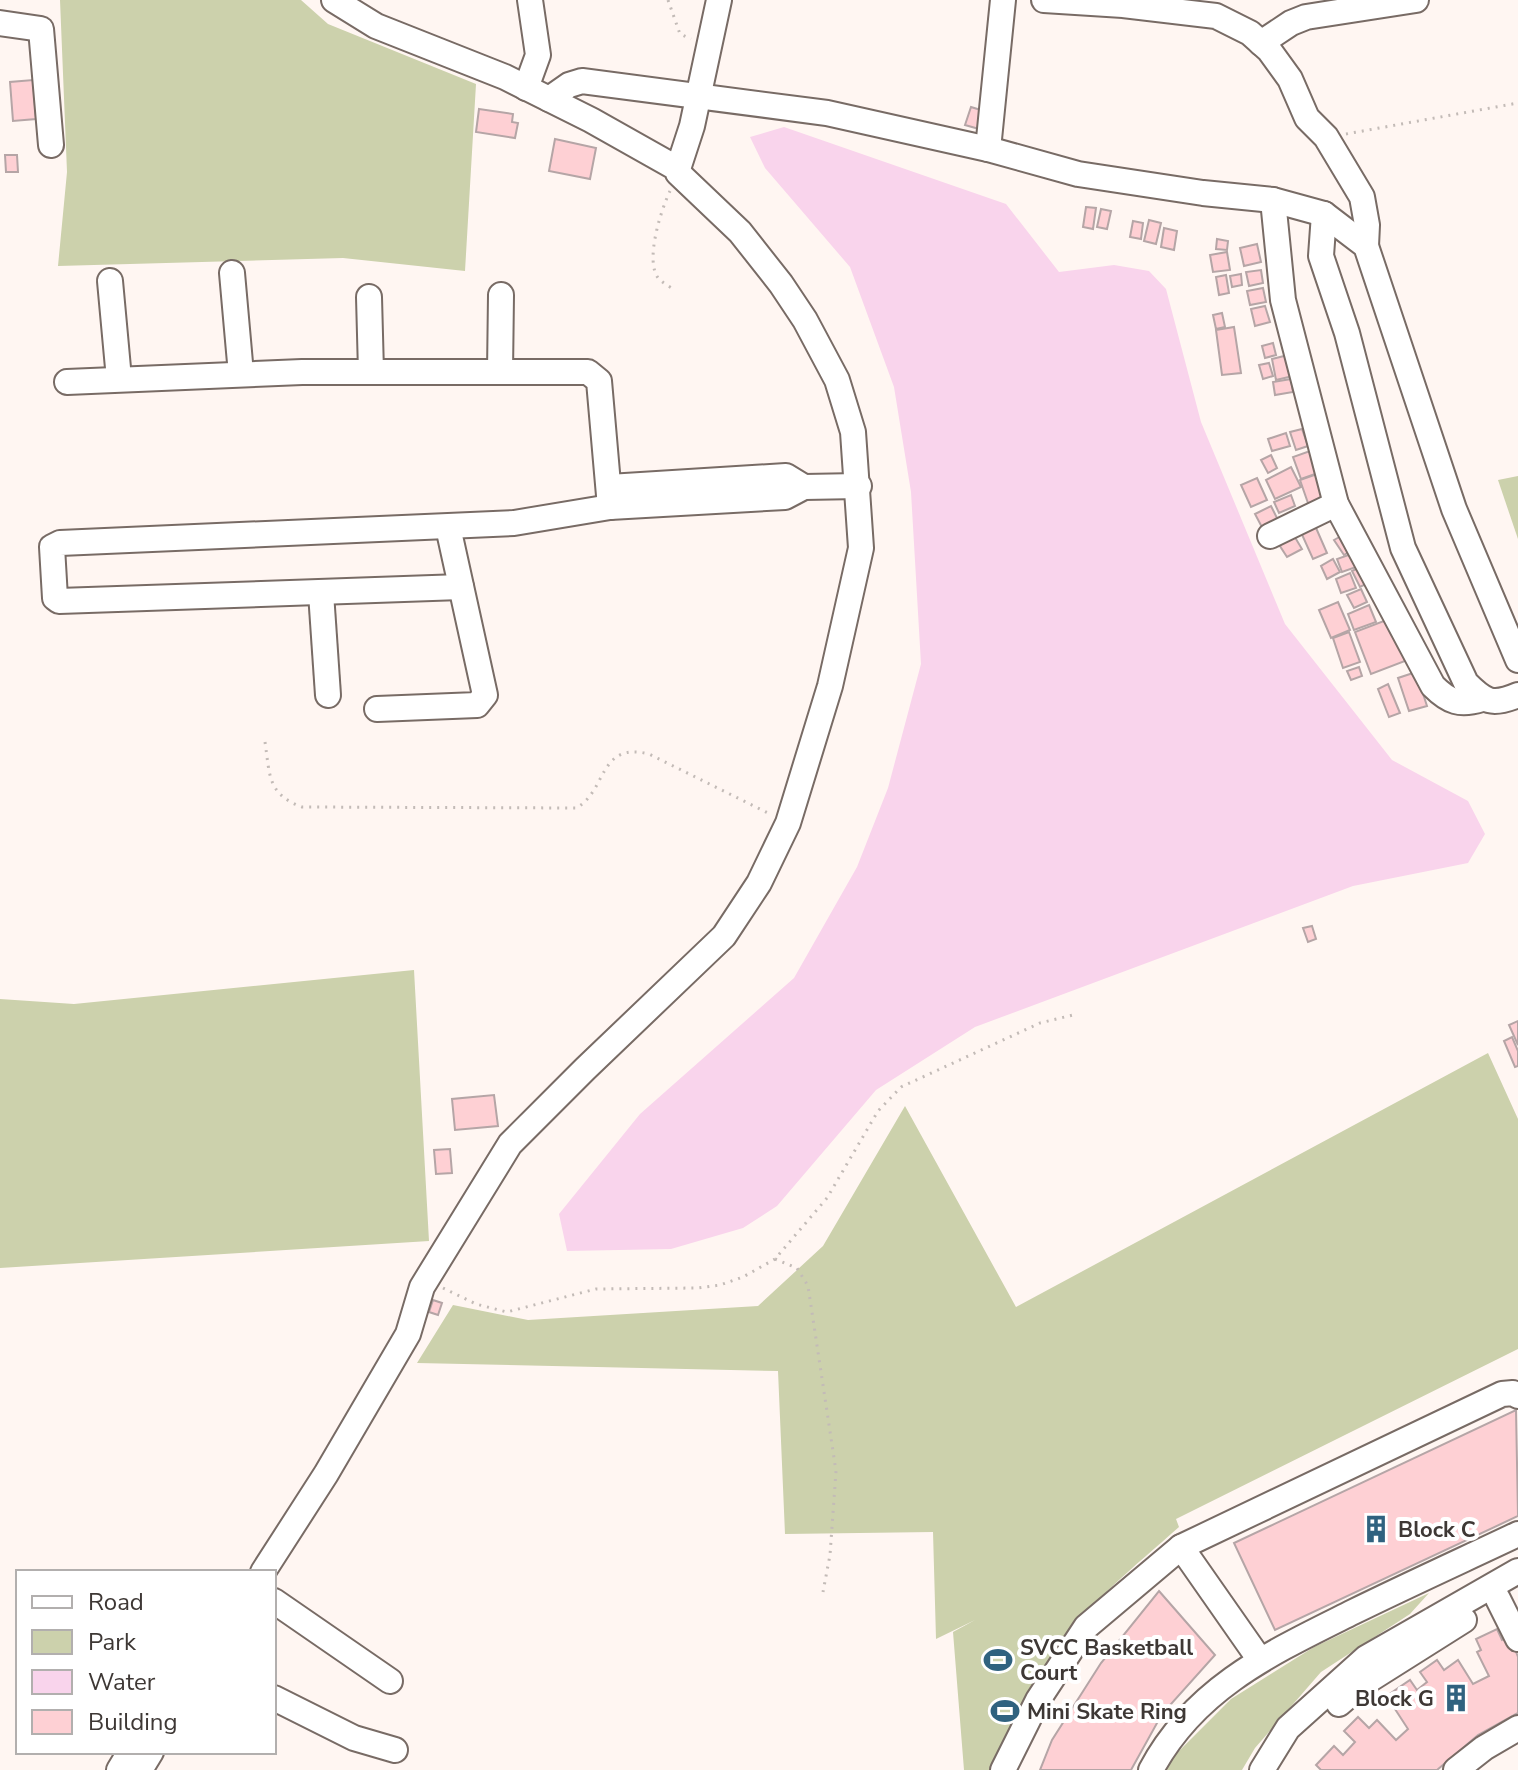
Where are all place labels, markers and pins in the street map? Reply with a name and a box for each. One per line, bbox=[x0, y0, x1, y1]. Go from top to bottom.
building icon: Block C bbox=[1361, 1514, 1391, 1544]
place label: Block C bbox=[1398, 1515, 1476, 1545]
place label: SVCC Basketball Court bbox=[1020, 1633, 1193, 1688]
sports icon: SVCC Basketball Court bbox=[983, 1645, 1013, 1675]
building icon: Block G bbox=[1441, 1683, 1471, 1713]
place label: Block G bbox=[1355, 1684, 1434, 1714]
sports icon: Mini Skate Ring bbox=[990, 1696, 1020, 1726]
place label: Mini Skate Ring bbox=[1027, 1697, 1187, 1727]

